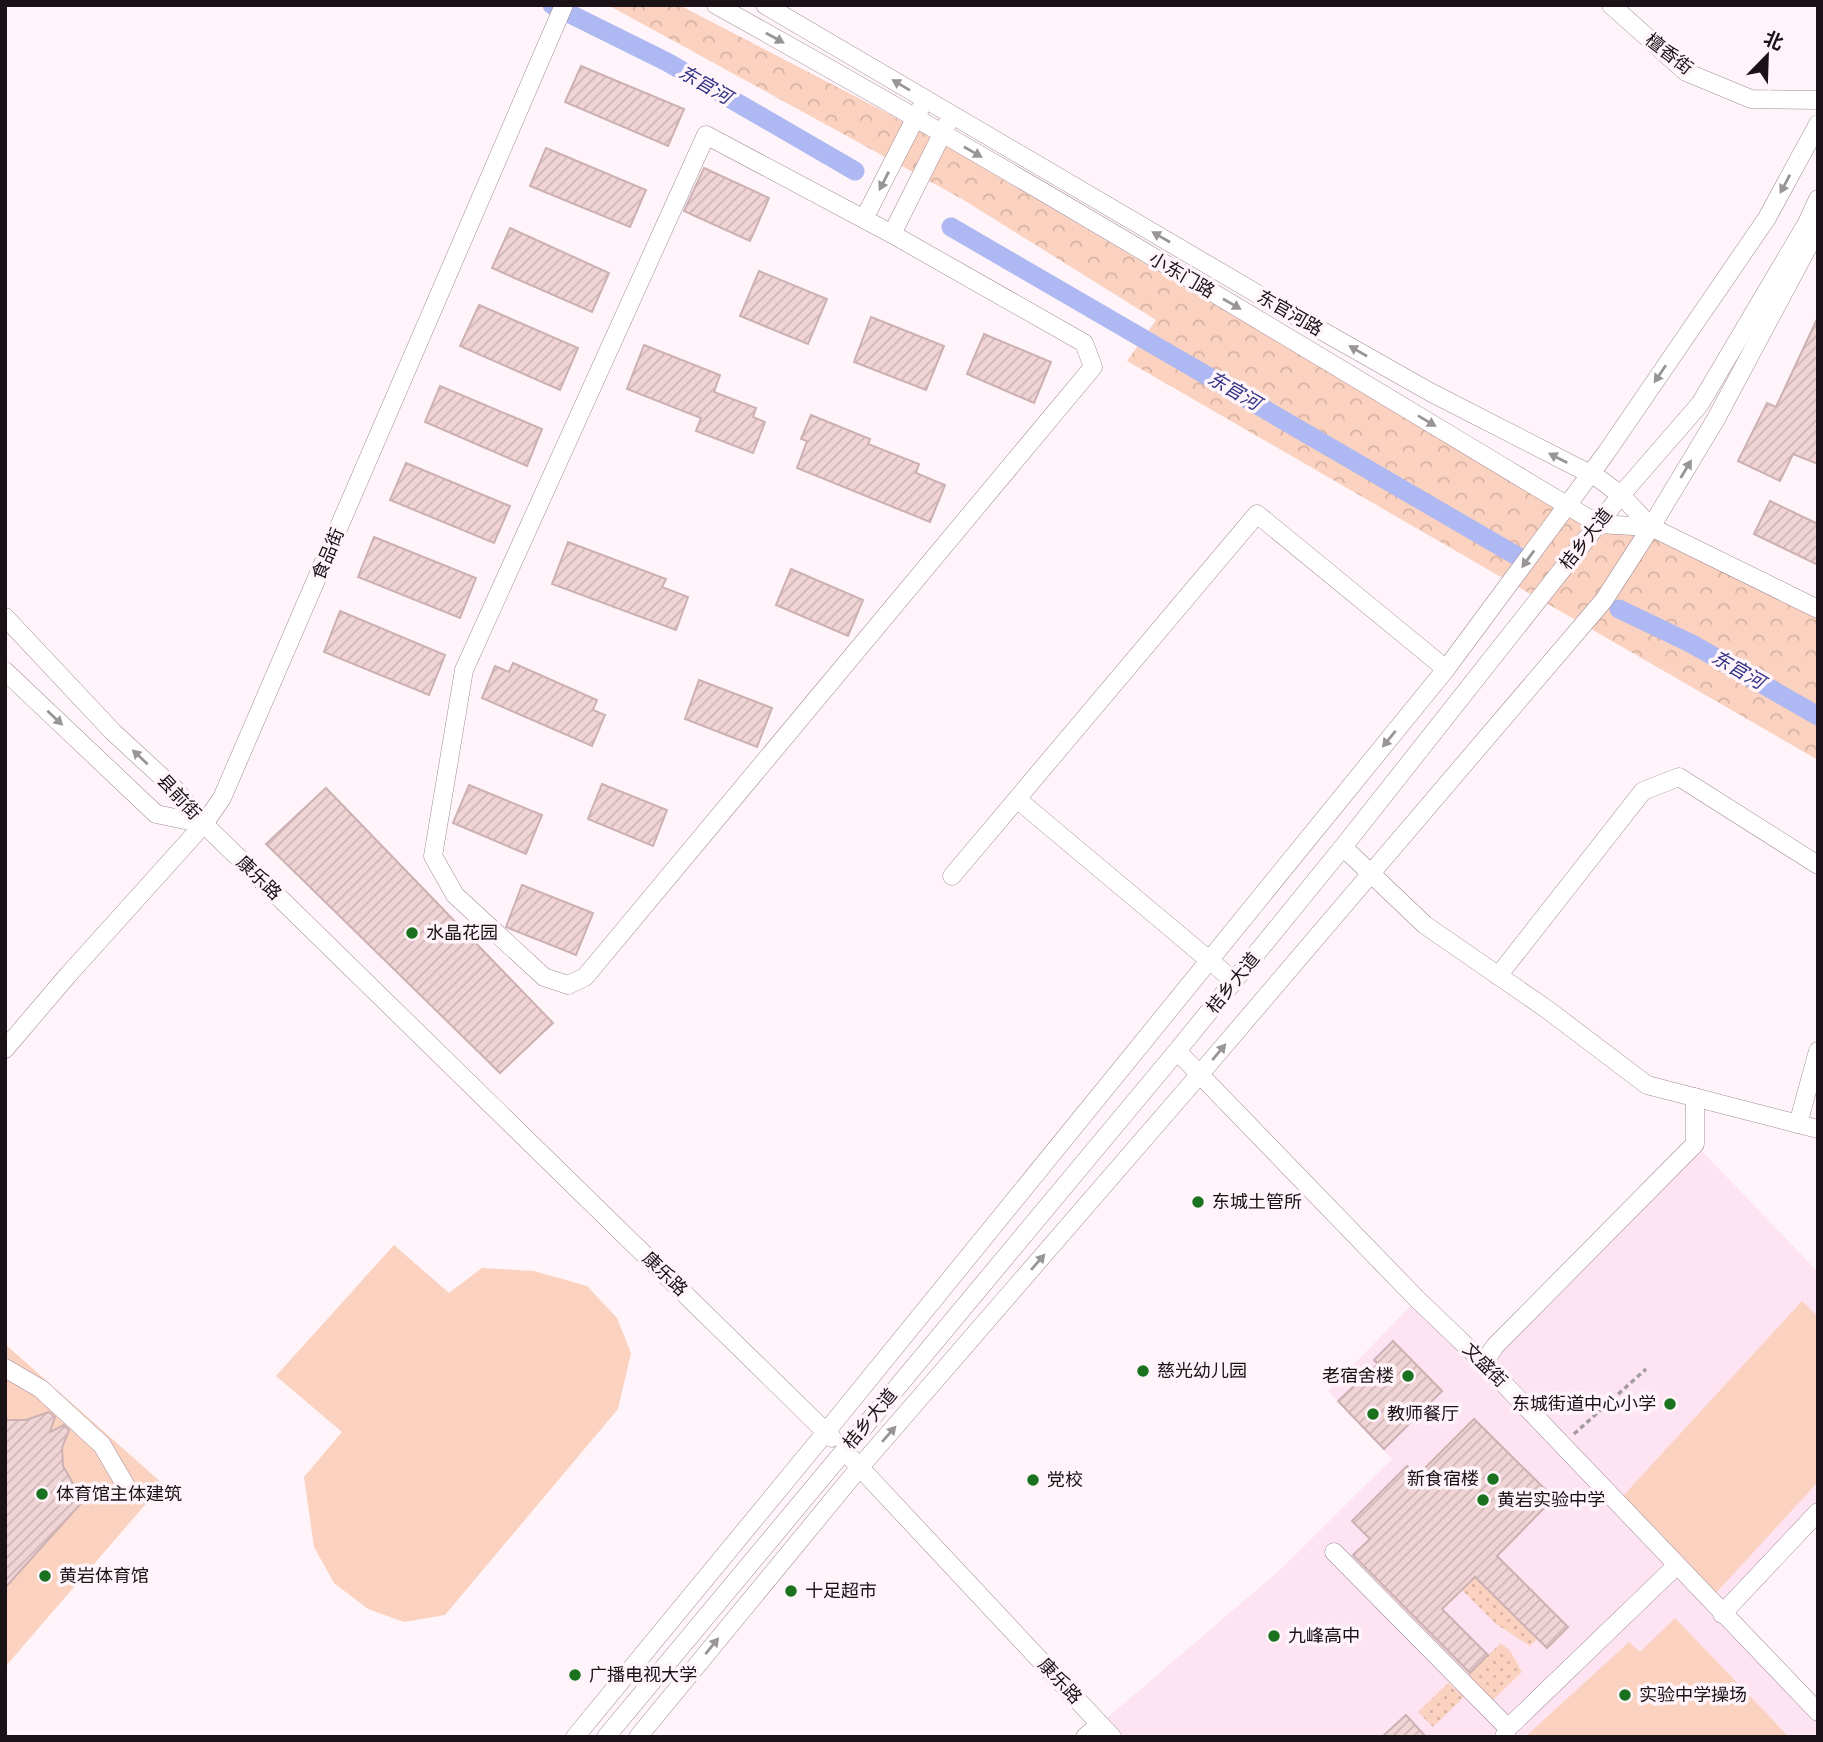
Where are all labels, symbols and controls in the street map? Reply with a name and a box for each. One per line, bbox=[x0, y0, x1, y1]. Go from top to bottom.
north arrow bbox=[1732, 21, 1802, 91]
text: 北 bbox=[1760, 27, 1786, 55]
street label: 檀香街 bbox=[1641, 29, 1697, 79]
one-way arrow bbox=[766, 32, 785, 44]
water label: 东官河 bbox=[675, 61, 739, 111]
one-way arrow bbox=[891, 79, 910, 91]
one-way arrow bbox=[963, 145, 982, 158]
one-way arrow bbox=[878, 171, 889, 191]
one-way arrow bbox=[1780, 174, 1791, 194]
one-way arrow bbox=[1151, 231, 1170, 243]
street label: 小东门路 bbox=[1145, 247, 1219, 303]
street label: 东官河路 bbox=[1253, 285, 1327, 341]
one-way arrow bbox=[1222, 298, 1242, 310]
one-way arrow bbox=[1348, 345, 1367, 357]
one-way arrow bbox=[1653, 365, 1667, 383]
water label: 东官河 bbox=[1204, 367, 1268, 417]
one-way arrow bbox=[1418, 415, 1437, 427]
one-way arrow bbox=[1548, 452, 1568, 464]
one-way arrow bbox=[1680, 459, 1692, 478]
street label: 桔乡大道 bbox=[1555, 504, 1617, 574]
street label: 食品街 bbox=[307, 525, 349, 583]
one-way arrow bbox=[1521, 550, 1535, 568]
water label: 东官河 bbox=[1708, 646, 1772, 696]
one-way arrow bbox=[46, 710, 63, 726]
one-way arrow bbox=[1382, 730, 1397, 748]
one-way arrow bbox=[132, 750, 149, 766]
street label: 县前街 bbox=[153, 770, 205, 824]
street label: 康乐路 bbox=[232, 851, 286, 905]
place label: 水晶花园 bbox=[426, 922, 498, 944]
marker: 水晶花园 bbox=[404, 925, 420, 941]
street label: 桔乡大道 bbox=[1202, 948, 1264, 1018]
one-way arrow bbox=[1211, 1044, 1226, 1061]
place label: 东城土管所 bbox=[1212, 1191, 1302, 1213]
marker: 东城土管所 bbox=[1190, 1194, 1206, 1210]
street label: 康乐路 bbox=[638, 1247, 692, 1301]
one-way arrow bbox=[1030, 1253, 1045, 1270]
street label: 文盛街 bbox=[1458, 1338, 1512, 1392]
place label: 慈光幼儿园 bbox=[1157, 1360, 1247, 1382]
marker: 慈光幼儿园 bbox=[1135, 1363, 1151, 1379]
place label: 老宿舍楼 bbox=[1322, 1365, 1394, 1387]
marker: 老宿舍楼 bbox=[1400, 1368, 1416, 1384]
street label: 桔乡大道 bbox=[838, 1384, 902, 1454]
place label: 东城街道中心小学 bbox=[1512, 1393, 1656, 1415]
marker: 东城街道中心小学 bbox=[1662, 1396, 1678, 1412]
place label: 教师餐厅 bbox=[1387, 1403, 1459, 1425]
marker: 教师餐厅 bbox=[1365, 1406, 1381, 1422]
one-way arrow bbox=[881, 1425, 896, 1442]
place label: 新食宿楼 bbox=[1407, 1468, 1479, 1490]
place label: 党校 bbox=[1047, 1469, 1083, 1491]
marker: 新食宿楼 bbox=[1485, 1471, 1501, 1487]
marker: 党校 bbox=[1025, 1472, 1041, 1488]
place label: 体育馆主体建筑 bbox=[56, 1483, 182, 1505]
marker: 体育馆主体建筑 bbox=[34, 1486, 50, 1502]
place label: 黄岩实验中学 bbox=[1497, 1489, 1605, 1511]
marker: 黄岩实验中学 bbox=[1475, 1492, 1491, 1508]
place label: 黄岩体育馆 bbox=[59, 1565, 149, 1587]
marker: 黄岩体育馆 bbox=[37, 1568, 53, 1584]
place label: 十足超市 bbox=[805, 1580, 877, 1602]
marker: 十足超市 bbox=[783, 1583, 799, 1599]
place label: 九峰高中 bbox=[1288, 1625, 1360, 1647]
marker: 九峰高中 bbox=[1266, 1628, 1282, 1644]
one-way arrow bbox=[705, 1638, 720, 1656]
street label: 康乐路 bbox=[1034, 1654, 1086, 1708]
place label: 广播电视大学 bbox=[589, 1664, 697, 1686]
marker: 广播电视大学 bbox=[567, 1667, 583, 1683]
place label: 实验中学操场 bbox=[1639, 1684, 1747, 1706]
marker: 实验中学操场 bbox=[1617, 1687, 1633, 1703]

